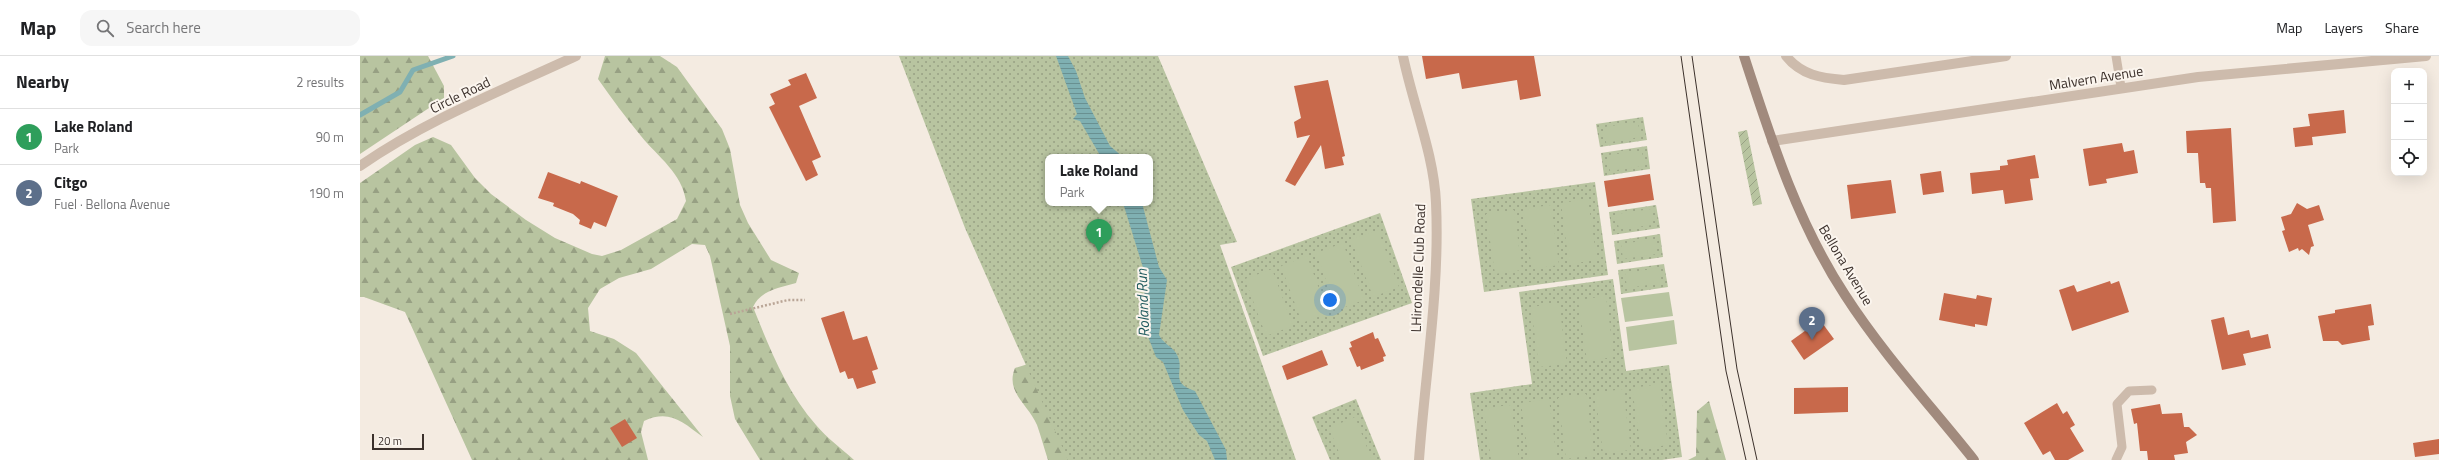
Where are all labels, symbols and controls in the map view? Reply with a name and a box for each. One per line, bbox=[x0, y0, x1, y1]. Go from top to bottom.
search box bbox=[80, 10, 360, 46]
text: Map bbox=[20, 13, 56, 42]
text: Search here bbox=[126, 16, 201, 39]
icon: search bbox=[94, 17, 116, 39]
text: Map bbox=[2276, 17, 2302, 38]
text: Layers bbox=[2324, 17, 2363, 38]
text: Share bbox=[2385, 17, 2419, 38]
street label: Malvern Avenue bbox=[2047, 60, 2144, 95]
map controls bbox=[2391, 68, 2427, 176]
button: + bbox=[2391, 68, 2427, 104]
text: Nearby bbox=[16, 69, 69, 95]
street label: Circle Road bbox=[426, 71, 494, 118]
text: 2 results bbox=[296, 72, 344, 92]
button: − bbox=[2391, 104, 2427, 140]
text: Lake Roland bbox=[54, 115, 133, 138]
text: 1 bbox=[25, 127, 33, 147]
text: 90 m bbox=[316, 127, 344, 147]
text: Park bbox=[54, 138, 79, 158]
button: locate bbox=[2391, 140, 2427, 176]
popup bbox=[1045, 154, 1153, 206]
text: Lake Roland bbox=[1060, 159, 1138, 182]
text: Citgo bbox=[54, 171, 87, 194]
text: Park bbox=[1060, 182, 1085, 202]
text: 2 bbox=[25, 183, 33, 203]
text: 190 m bbox=[308, 183, 344, 203]
text: Fuel · Bellona Avenue bbox=[54, 194, 170, 214]
street label: LHirondelle Club Road bbox=[1405, 203, 1430, 333]
pin: 1 bbox=[1086, 219, 1112, 252]
street label: Bellona Avenue bbox=[1814, 220, 1879, 309]
water label: Roland Run bbox=[1130, 268, 1155, 337]
your location bbox=[1320, 290, 1340, 310]
pin: 2 bbox=[1799, 307, 1825, 340]
scale bar bbox=[372, 432, 424, 451]
text: 20 m bbox=[378, 433, 402, 449]

